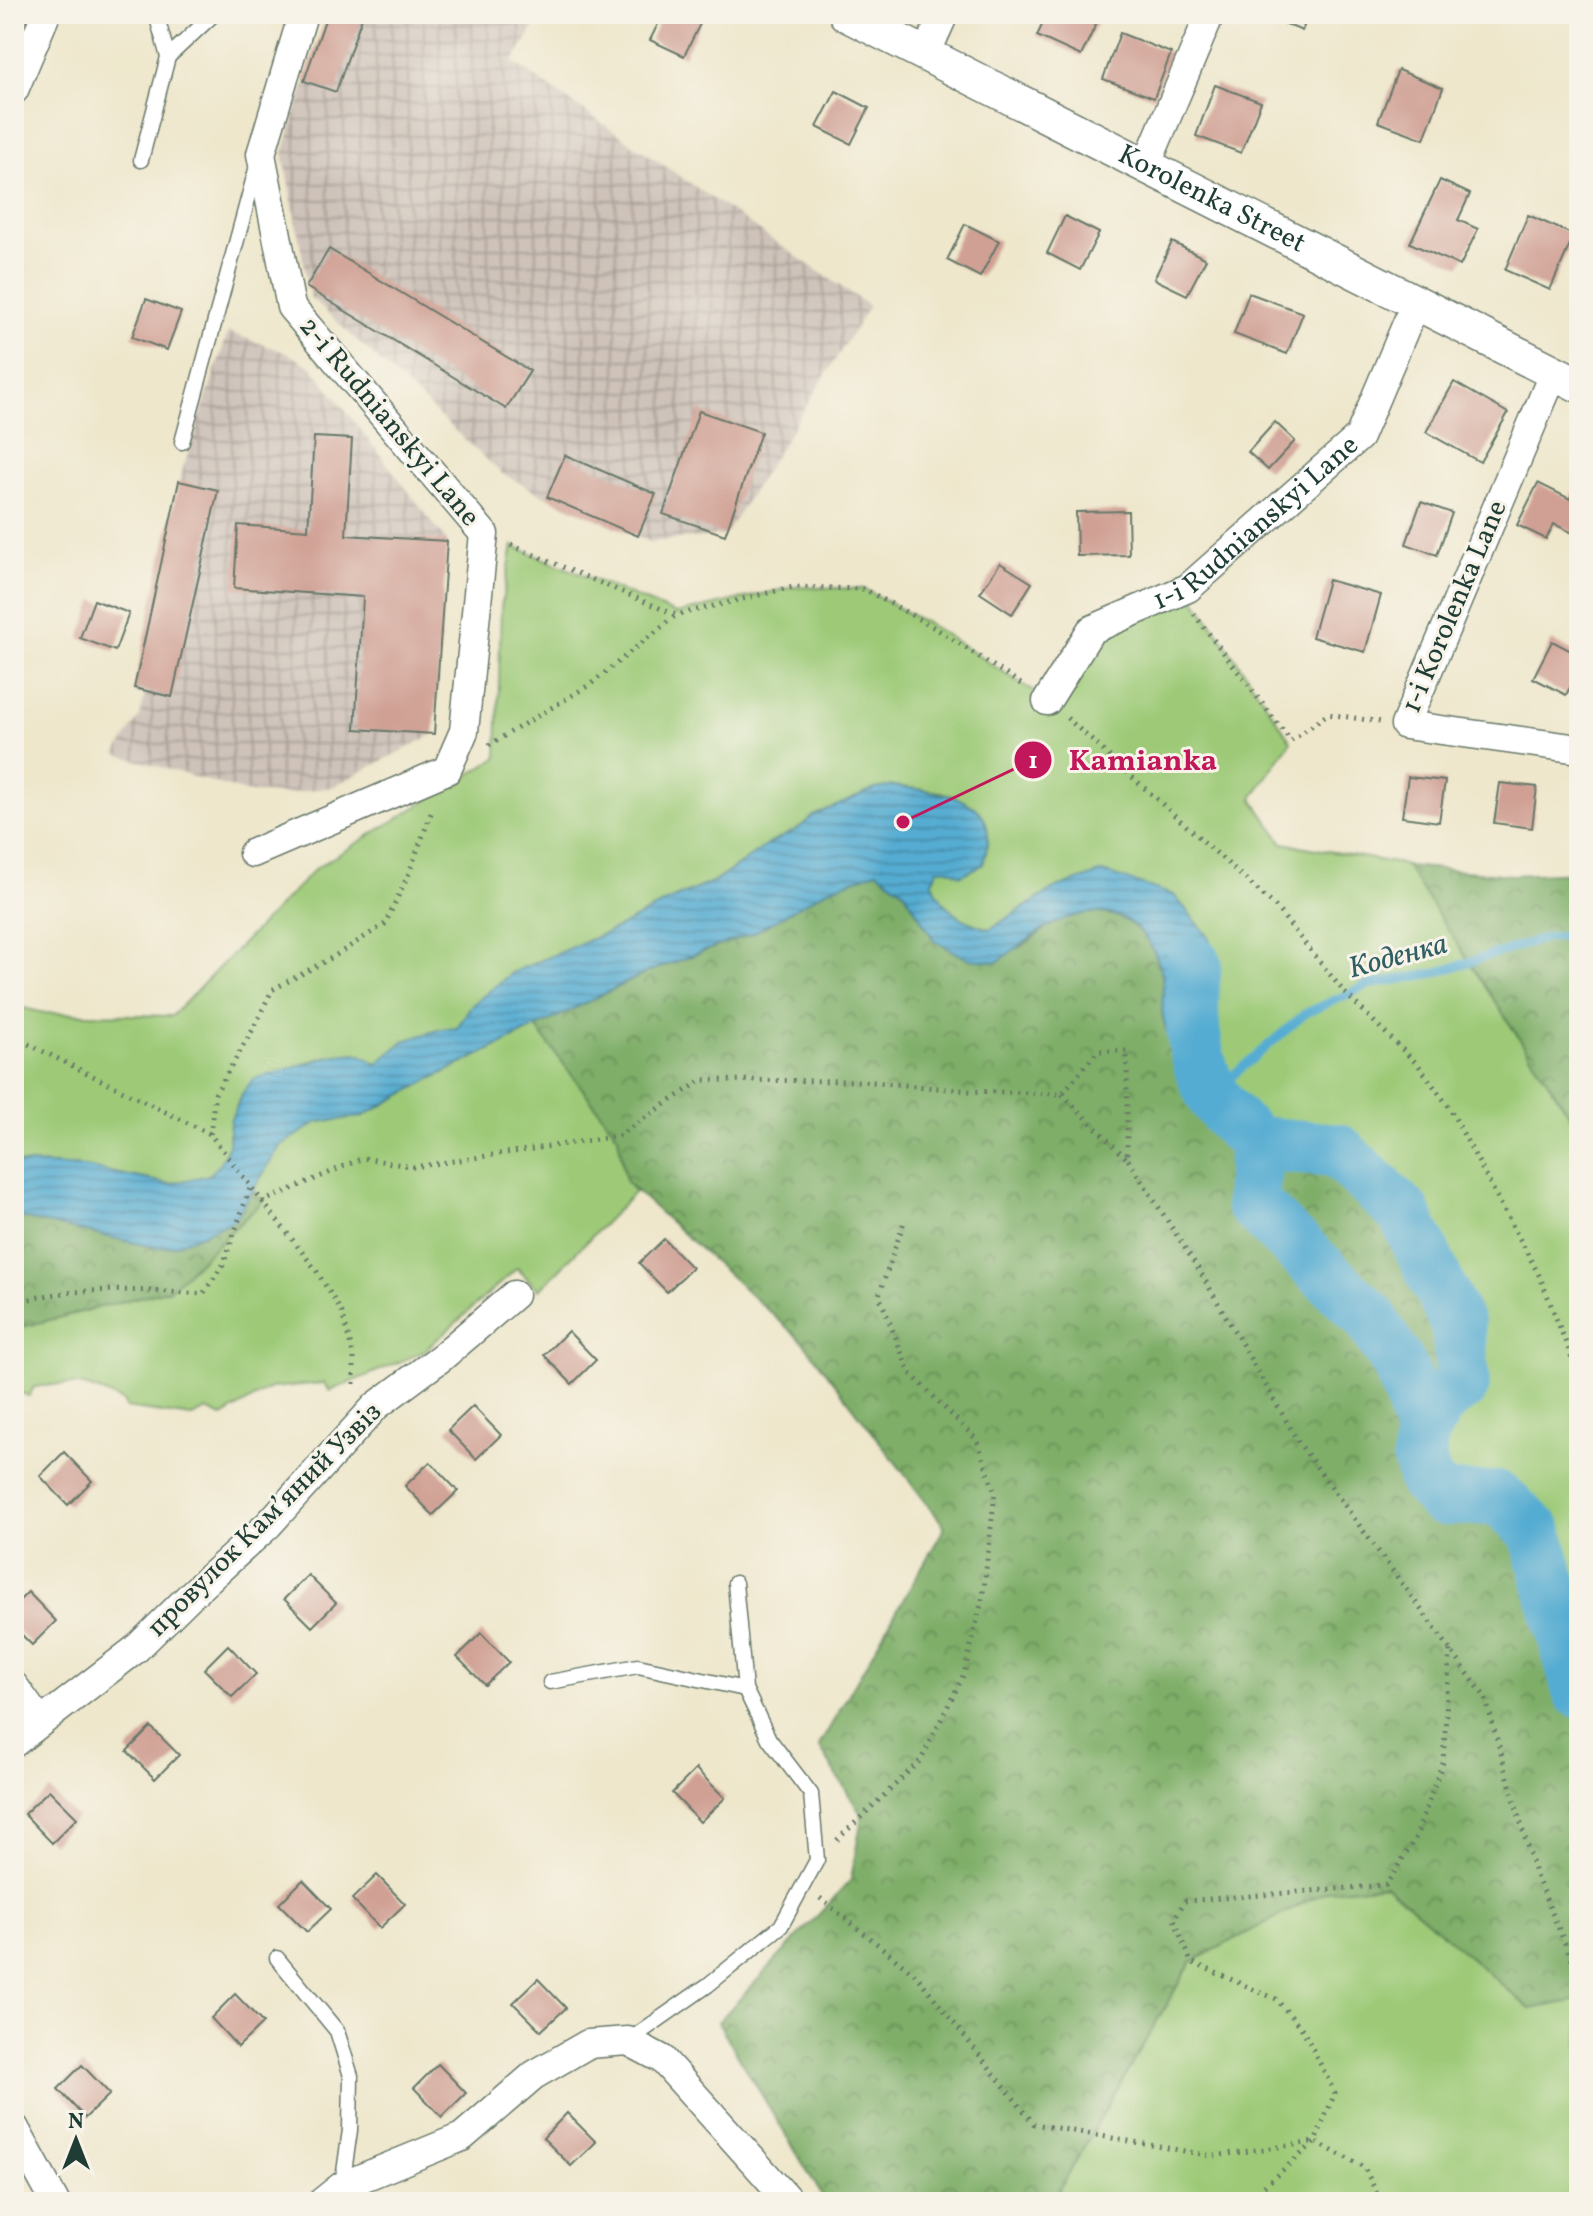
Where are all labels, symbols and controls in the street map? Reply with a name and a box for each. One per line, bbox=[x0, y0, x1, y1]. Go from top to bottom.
street label: Korolenka Street bbox=[1111, 135, 1312, 263]
street label: 2-i Rudnianskyi Lane bbox=[289, 309, 489, 535]
street label: 1-i Rudnianskyi Lane bbox=[1147, 426, 1367, 620]
street label: 1-i Korolenka Lane bbox=[1393, 495, 1517, 719]
callout: Kamianka bbox=[1013, 733, 1233, 787]
text: Kamianka bbox=[1069, 741, 1217, 783]
text: 1 bbox=[1028, 745, 1038, 779]
water label: Коденка bbox=[1344, 924, 1452, 990]
street label: провулок Камʼяний Узвіз bbox=[139, 1394, 391, 1646]
north arrow bbox=[36, 2100, 116, 2180]
text: N bbox=[68, 2107, 84, 2138]

